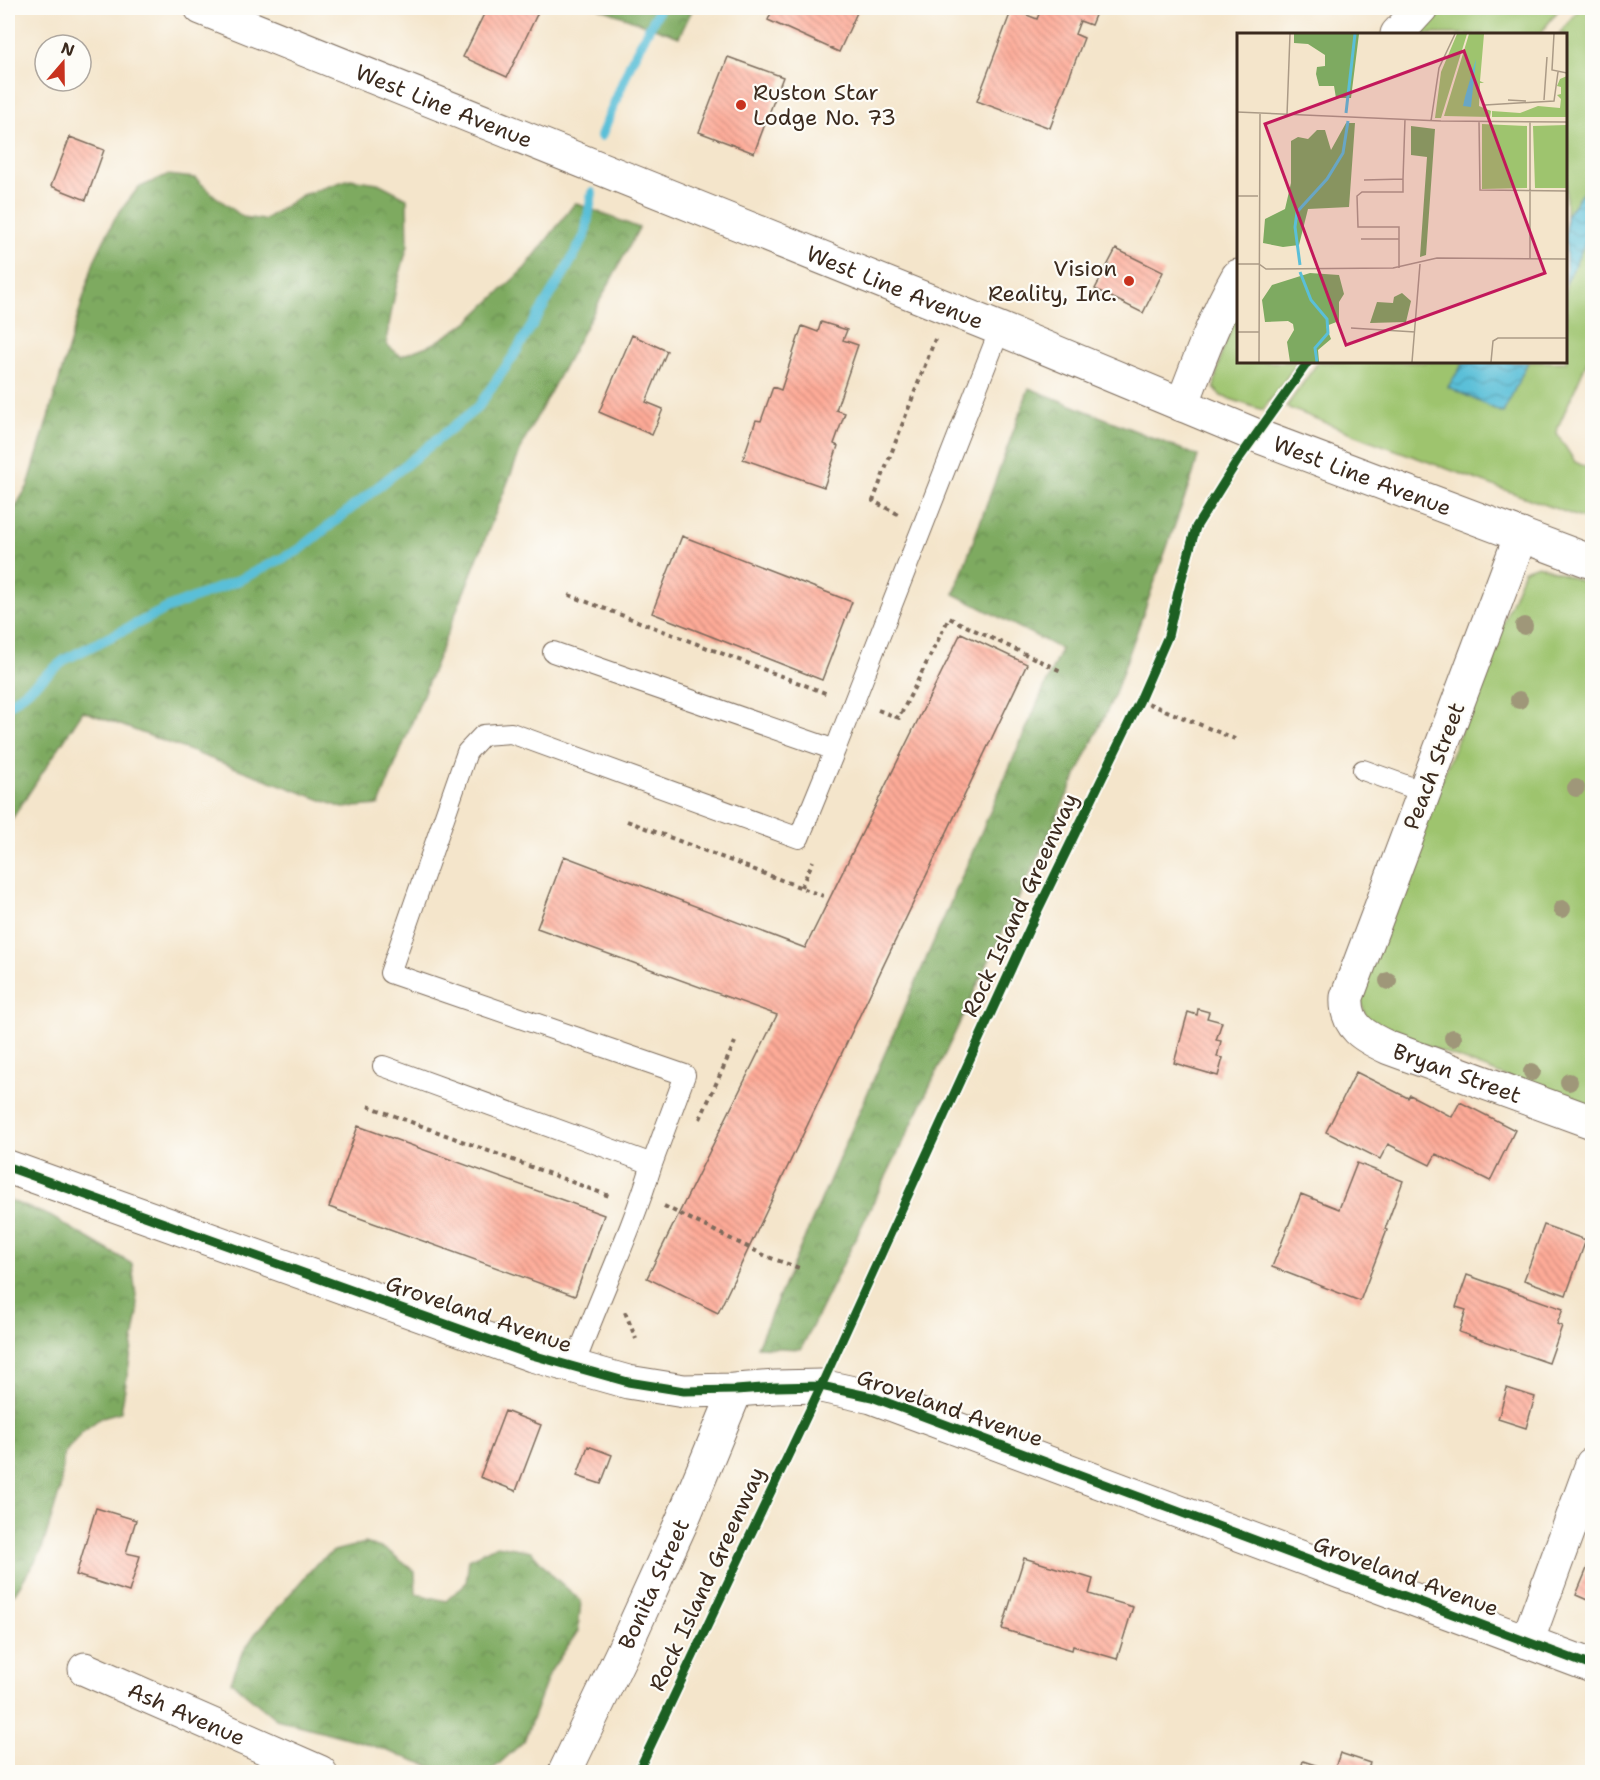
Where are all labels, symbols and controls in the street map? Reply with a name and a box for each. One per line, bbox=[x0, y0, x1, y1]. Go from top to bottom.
north arrow bbox=[33, 33, 93, 93]
inset map bbox=[1237, 33, 1567, 363]
text: N bbox=[58, 37, 78, 61]
street label: West Line Avenue bbox=[351, 57, 537, 154]
place label: Ruston Star Lodge No. 73 bbox=[753, 78, 896, 132]
marker: Ruston Star Lodge No. 73 bbox=[734, 98, 748, 112]
street label: West Line Avenue bbox=[802, 238, 988, 335]
place label: Vision Reality, Inc. bbox=[988, 254, 1117, 308]
marker: Vision Reality, Inc. bbox=[1122, 274, 1136, 288]
street label: West Line Avenue bbox=[1269, 429, 1456, 522]
street label: Peach Street bbox=[1396, 698, 1472, 834]
street label: Rock Island Greenway bbox=[955, 788, 1085, 1022]
street label: Bryan Street bbox=[1389, 1036, 1525, 1110]
street label: Groveland Avenue bbox=[382, 1268, 576, 1360]
street label: Groveland Avenue bbox=[853, 1362, 1047, 1454]
street label: Rock Island Greenway bbox=[642, 1462, 772, 1696]
street label: Bonita Street bbox=[611, 1514, 696, 1654]
street label: Groveland Avenue bbox=[1309, 1529, 1503, 1623]
street label: Ash Avenue bbox=[123, 1675, 250, 1752]

